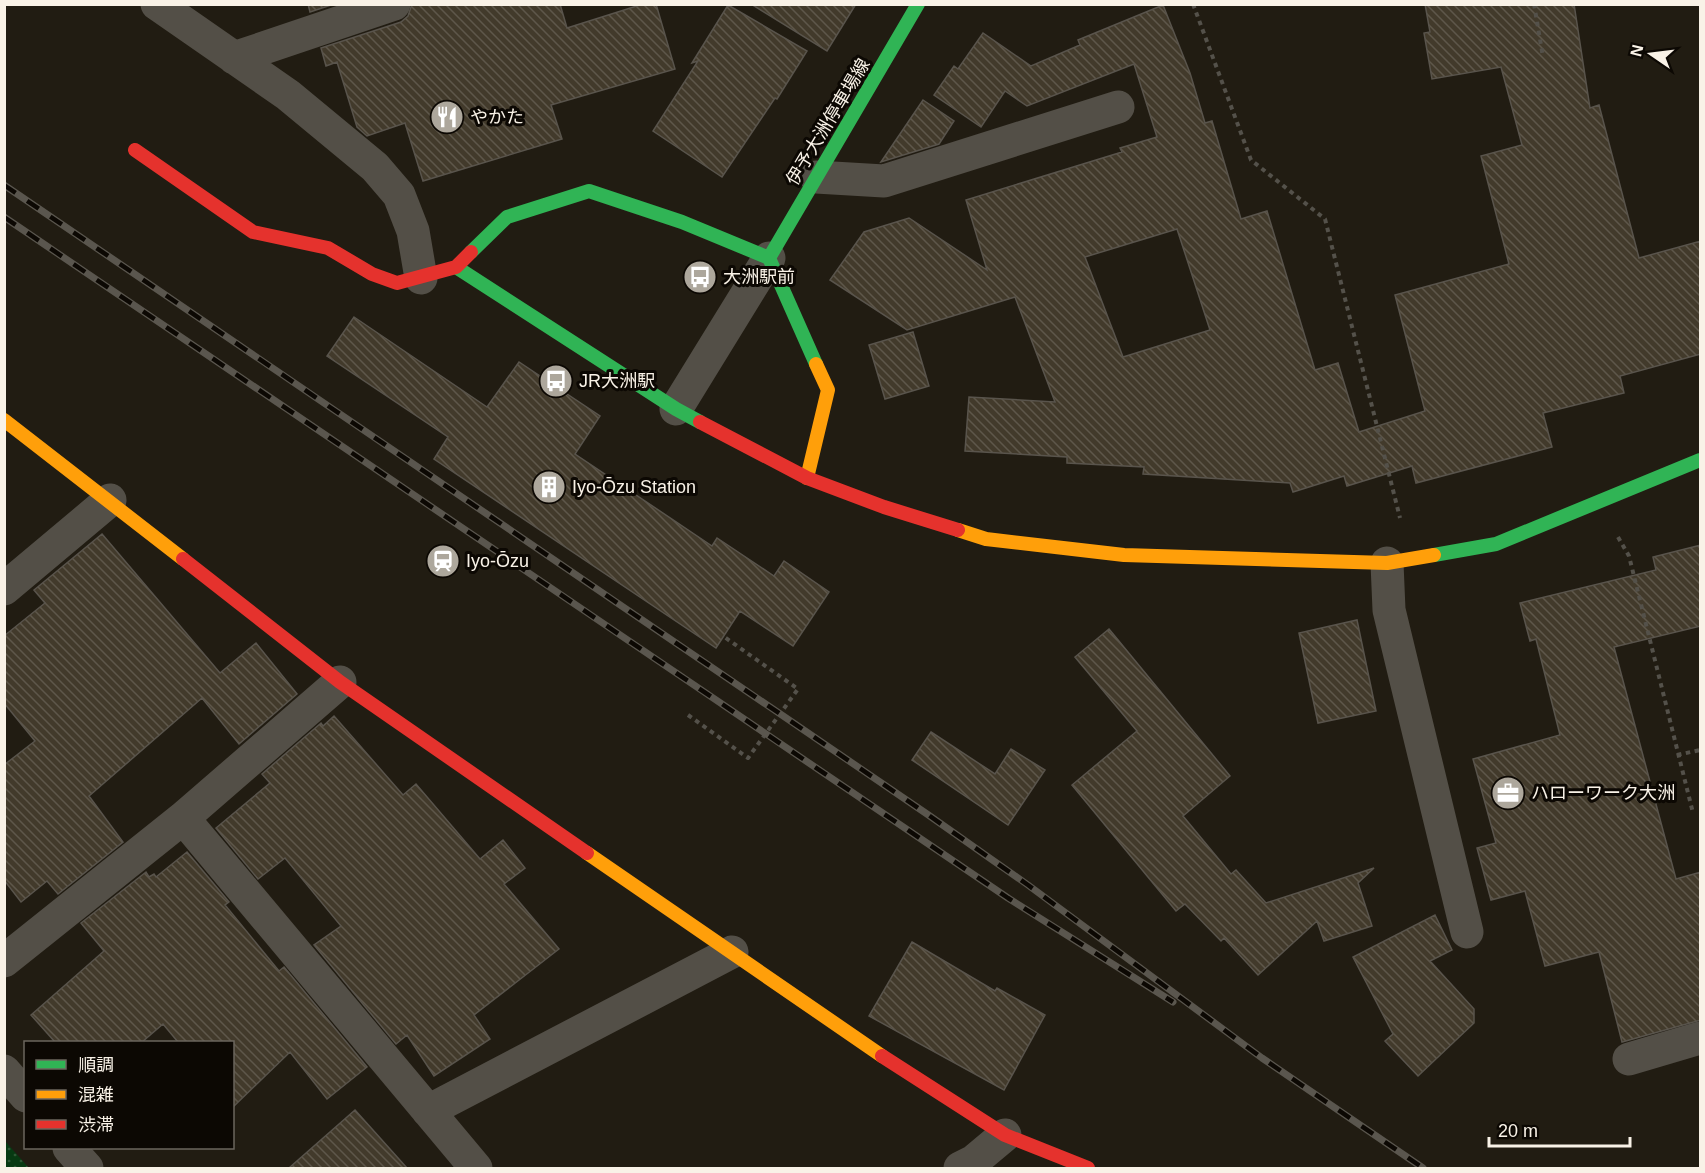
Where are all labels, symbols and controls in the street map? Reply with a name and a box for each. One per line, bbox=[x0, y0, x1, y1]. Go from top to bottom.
north arrow bbox=[1621, 24, 1681, 84]
text: N bbox=[1627, 43, 1647, 58]
street label: 伊予大洲停車場線 bbox=[782, 55, 874, 189]
restaurant icon: やかた bbox=[429, 99, 465, 135]
place label: やかた bbox=[470, 107, 524, 127]
bus stop icon: 大洲駅前 bbox=[682, 259, 718, 295]
place label: 大洲駅前 bbox=[723, 267, 795, 287]
bus stop icon: JR大洲駅 bbox=[538, 363, 574, 399]
place label: JR大洲駅 bbox=[579, 371, 655, 391]
building icon: Iyo-Ōzu Station bbox=[531, 469, 567, 505]
place label: Iyo-Ōzu Station bbox=[572, 477, 696, 497]
station icon: Iyo-Ōzu bbox=[425, 543, 461, 579]
place label: Iyo-Ōzu bbox=[466, 551, 529, 571]
office icon: ハローワーク大洲 bbox=[1490, 775, 1526, 811]
place label: ハローワーク大洲 bbox=[1531, 783, 1675, 803]
legend bbox=[24, 1041, 234, 1149]
text: 順調 bbox=[78, 1055, 114, 1075]
text: 混雑 bbox=[78, 1085, 114, 1105]
scale bar bbox=[1489, 1110, 1630, 1148]
text: 渋滞 bbox=[78, 1115, 114, 1135]
text: 20 m bbox=[1498, 1121, 1538, 1141]

